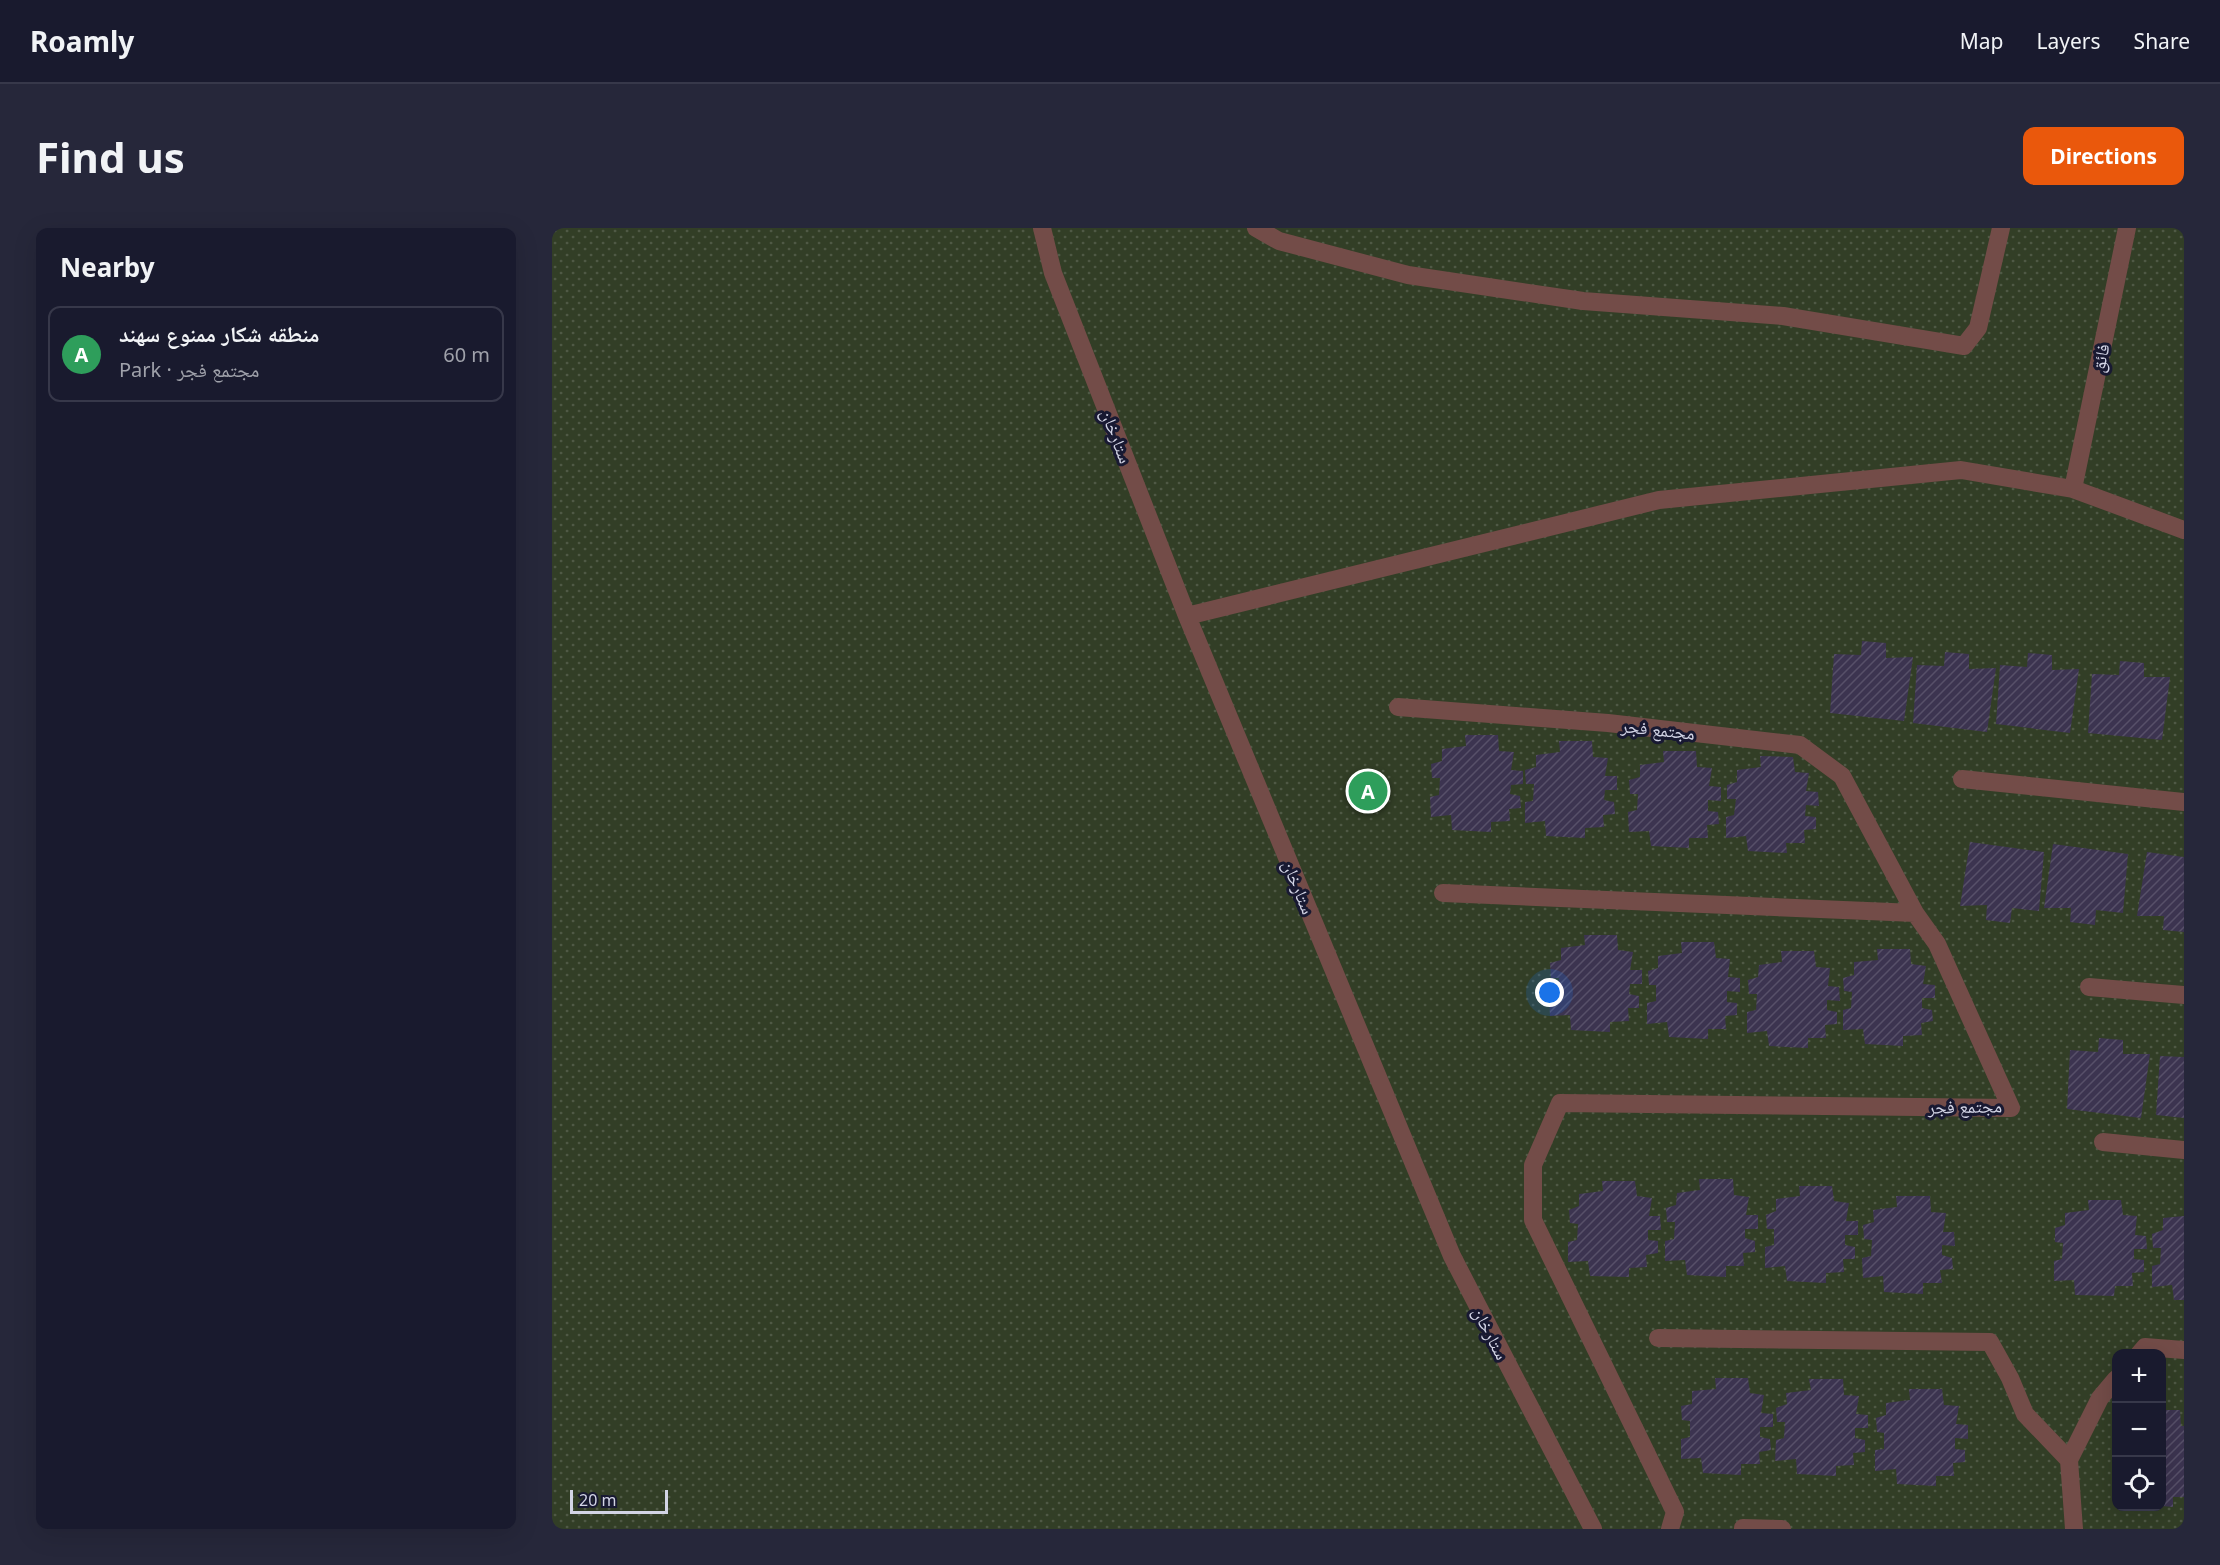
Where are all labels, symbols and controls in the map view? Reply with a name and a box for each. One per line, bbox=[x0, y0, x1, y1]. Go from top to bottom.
text: Roamly bbox=[30, 22, 134, 60]
text: Map bbox=[1960, 27, 2004, 55]
text: Layers bbox=[2037, 27, 2101, 55]
text: Share bbox=[2134, 27, 2190, 55]
button: Directions bbox=[2023, 127, 2184, 185]
text: Find us bbox=[36, 128, 185, 185]
text: Nearby bbox=[60, 249, 155, 285]
text: منطقه شکار ممنوع سهند bbox=[119, 318, 319, 348]
text: A bbox=[75, 341, 88, 368]
text: 60 m bbox=[443, 341, 490, 368]
street label: فائق bbox=[2085, 342, 2115, 374]
text: Park · مجتمع فجر bbox=[119, 356, 259, 383]
street label: ستارخان bbox=[1096, 405, 1138, 467]
street label: مجتمع فجر bbox=[1619, 713, 1696, 746]
pin: A bbox=[1348, 768, 1388, 814]
street label: ستارخان bbox=[1277, 856, 1321, 918]
your location bbox=[1535, 978, 1564, 1007]
street label: مجتمع فجر bbox=[1927, 1093, 2002, 1120]
street label: ستارخان bbox=[1468, 1302, 1514, 1364]
map controls bbox=[2112, 1349, 2166, 1511]
button: + bbox=[2112, 1349, 2166, 1403]
button: − bbox=[2112, 1403, 2166, 1457]
button: locate bbox=[2112, 1457, 2166, 1511]
scale bar bbox=[570, 1487, 668, 1514]
text: 20 m bbox=[579, 1489, 616, 1511]

